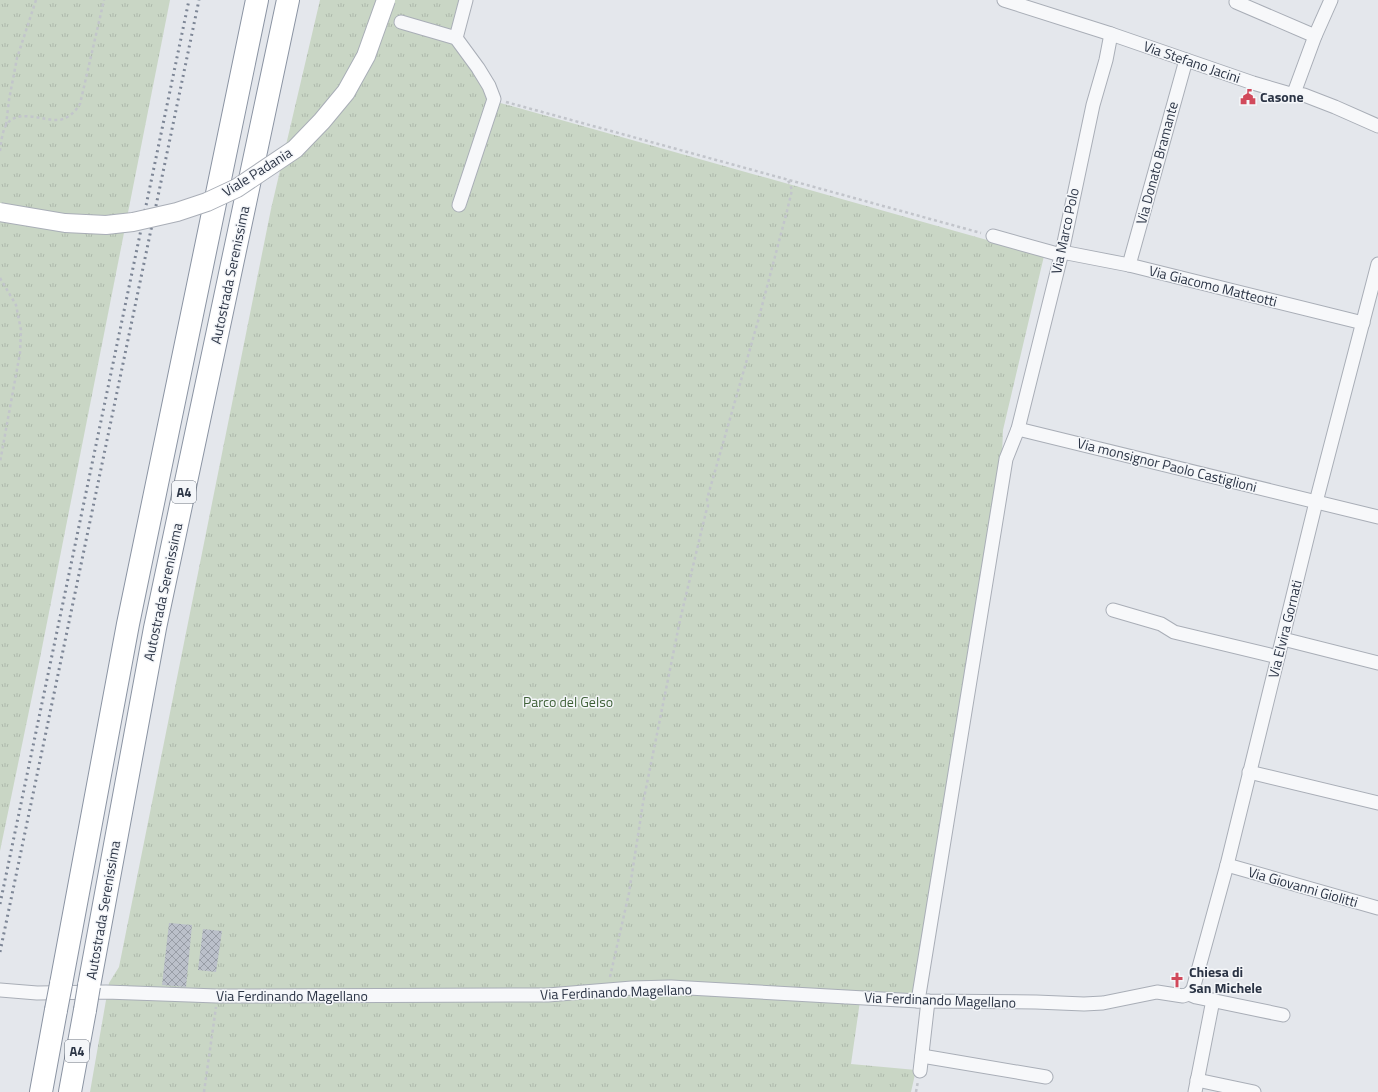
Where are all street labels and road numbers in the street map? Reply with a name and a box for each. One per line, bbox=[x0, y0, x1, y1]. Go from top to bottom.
street label: Via Stefano Jacini bbox=[1141, 35, 1243, 88]
street label: Via Donato Bramante bbox=[1130, 99, 1183, 227]
street label: Viale Padania bbox=[218, 142, 296, 201]
street label: Via Marco Polo bbox=[1045, 186, 1084, 276]
street label: Autostrada Serenissima bbox=[205, 204, 254, 346]
street label: Via Giacomo Matteotti bbox=[1147, 259, 1279, 312]
street label: Via monsignor Paolo Castiglioni bbox=[1075, 432, 1259, 497]
road number: A4 bbox=[172, 481, 196, 503]
street label: Autostrada Serenissima bbox=[138, 521, 187, 663]
street label: Via Elvira Gornati bbox=[1262, 578, 1307, 680]
street label: Autostrada Serenissima bbox=[80, 839, 125, 981]
street label: Via Giovanni Giolitti bbox=[1246, 861, 1361, 912]
street label: Via Ferdinando Magellano bbox=[540, 978, 692, 1005]
street label: Via Ferdinando Magellano bbox=[216, 985, 368, 1006]
street label: Via Ferdinando Magellano bbox=[864, 986, 1016, 1013]
road number: A4 bbox=[65, 1040, 89, 1062]

